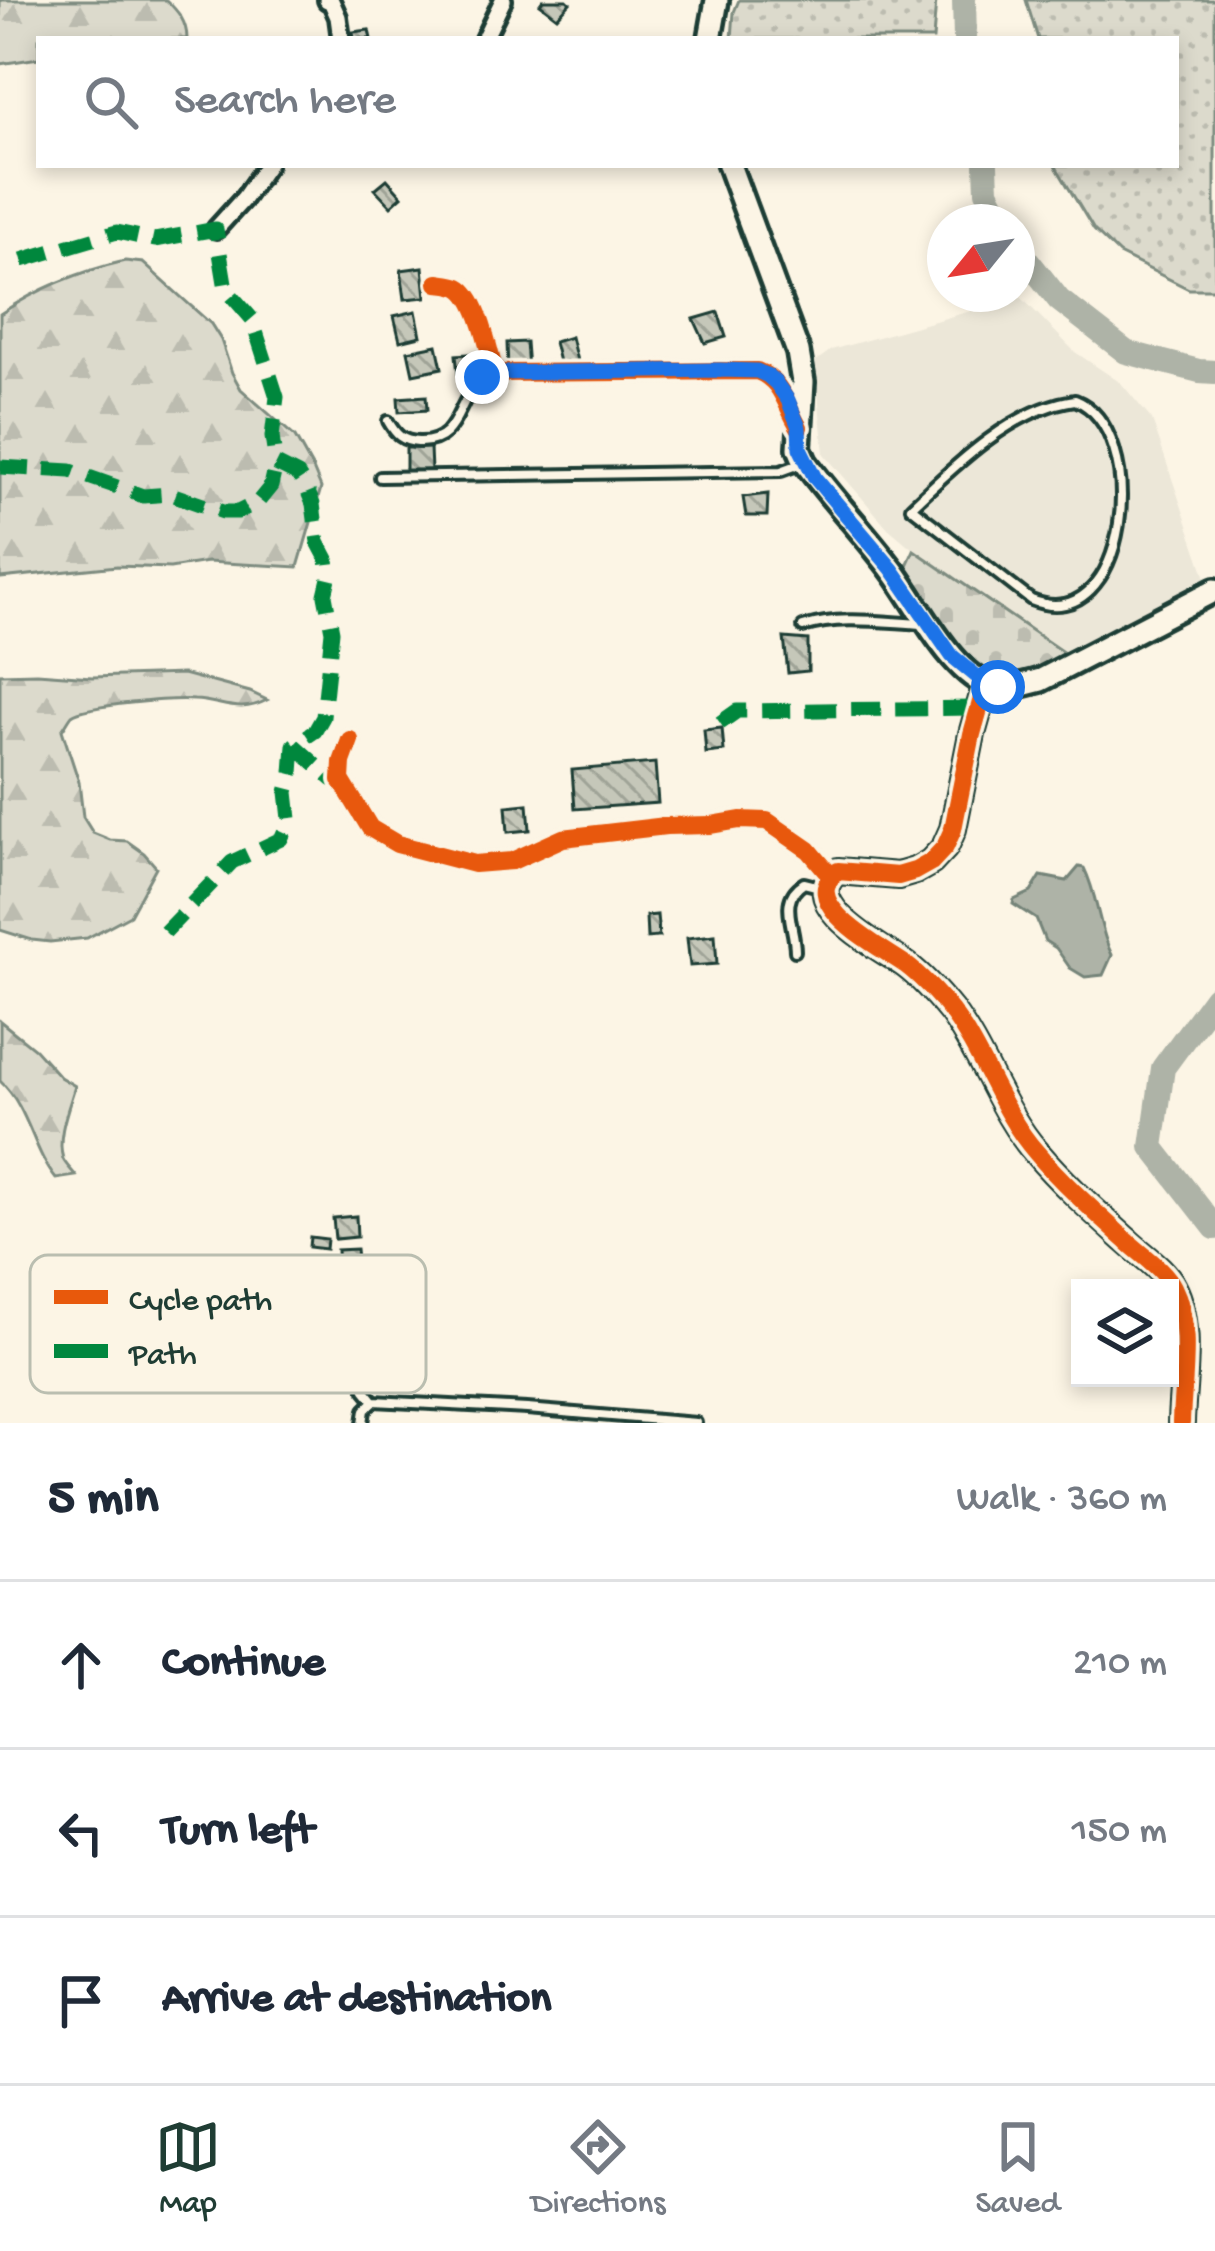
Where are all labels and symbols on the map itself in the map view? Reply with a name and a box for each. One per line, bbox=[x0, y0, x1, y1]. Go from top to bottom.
north arrow bbox=[927, 204, 1035, 312]
route end bbox=[455, 350, 509, 404]
route start bbox=[971, 660, 1025, 714]
legend bbox=[30, 1255, 426, 1393]
text: Cycle path bbox=[129, 1284, 272, 1322]
text: Path bbox=[128, 1338, 197, 1376]

